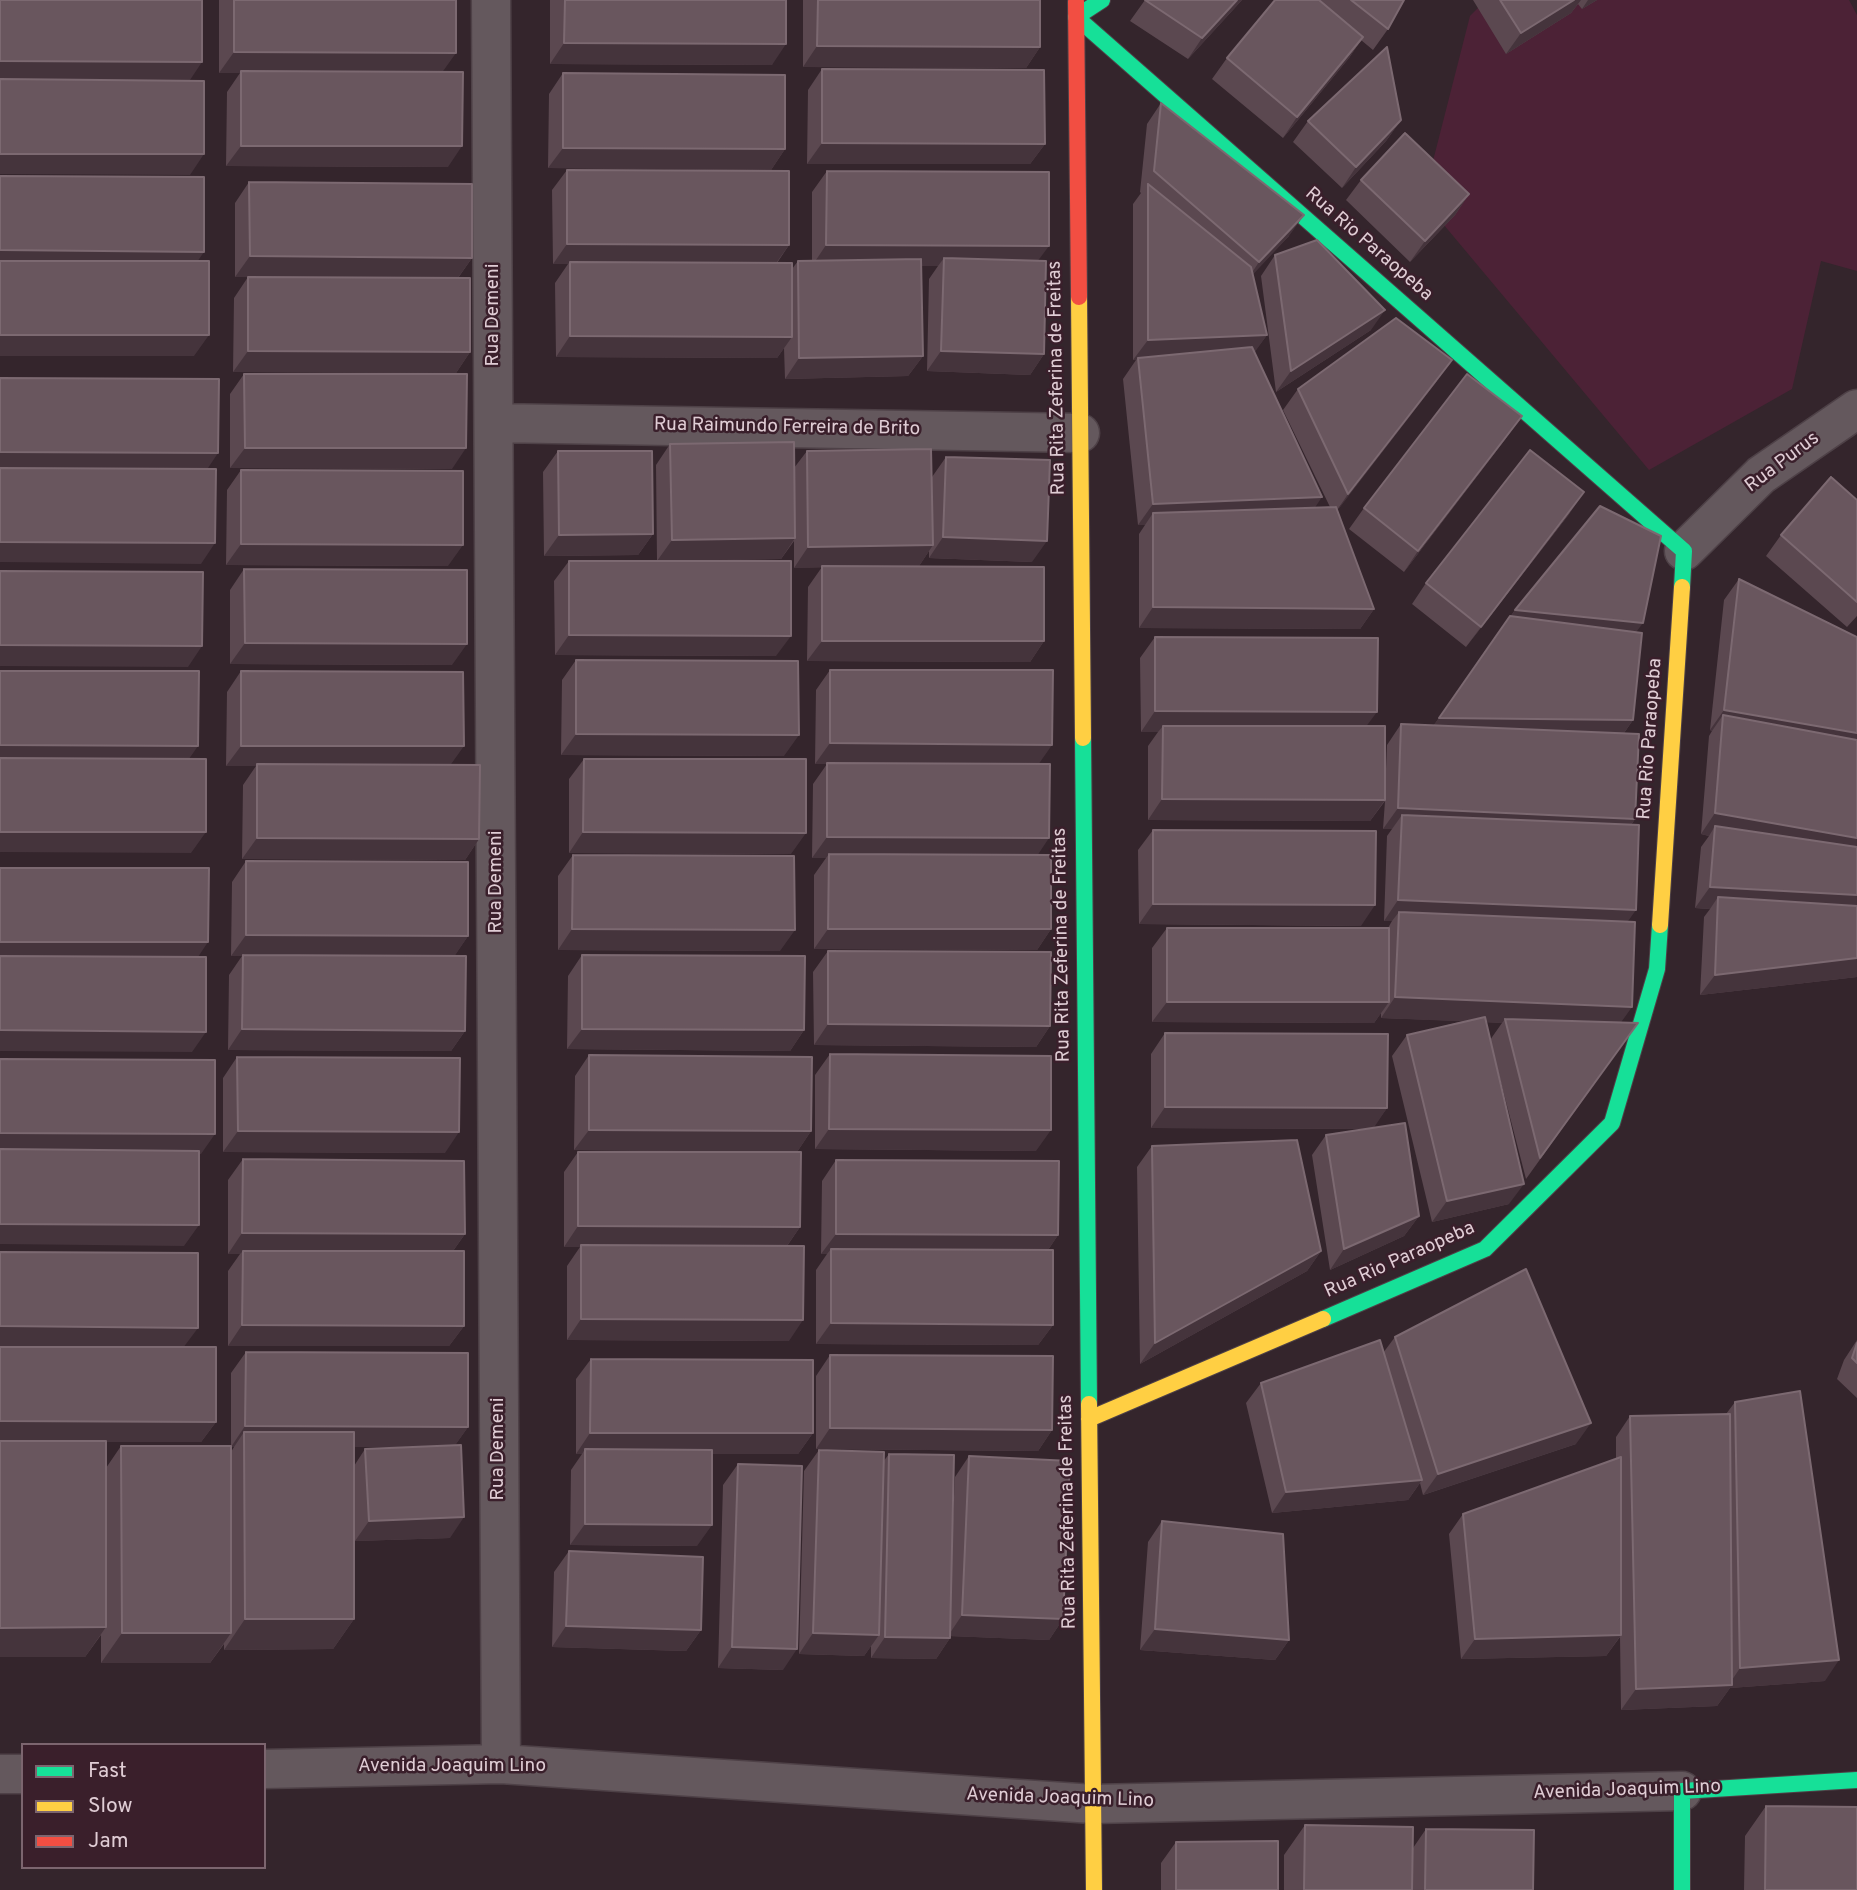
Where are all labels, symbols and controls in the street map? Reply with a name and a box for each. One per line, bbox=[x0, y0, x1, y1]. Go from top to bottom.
street label: Rua Rio Paraopeba bbox=[1299, 183, 1437, 307]
street label: Rua Rita Zeferina de Freitas bbox=[1045, 261, 1071, 495]
street label: Rua Demeni bbox=[483, 263, 505, 367]
street label: Rua Raimundo Ferreira de Brito bbox=[654, 414, 920, 442]
street label: Rua Purus bbox=[1741, 428, 1825, 498]
street label: Rua Rio Paraopeba bbox=[1634, 657, 1668, 821]
street label: Rua Rita Zeferina de Freitas bbox=[1050, 828, 1076, 1062]
street label: Rua Demeni bbox=[486, 830, 508, 934]
street label: Rua Rio Paraopeba bbox=[1321, 1218, 1479, 1304]
street label: Rua Rita Zeferina de Freitas bbox=[1056, 1395, 1082, 1629]
street label: Rua Demeni bbox=[488, 1397, 510, 1501]
legend bbox=[21, 1743, 266, 1869]
street label: Avenida Joaquim Lino bbox=[358, 1756, 546, 1778]
text: Fast bbox=[88, 1758, 127, 1785]
street label: Avenida Joaquim Lino bbox=[1533, 1776, 1721, 1806]
street label: Avenida Joaquim Lino bbox=[966, 1784, 1154, 1814]
text: Slow bbox=[88, 1793, 133, 1820]
text: Jam bbox=[88, 1828, 129, 1855]

